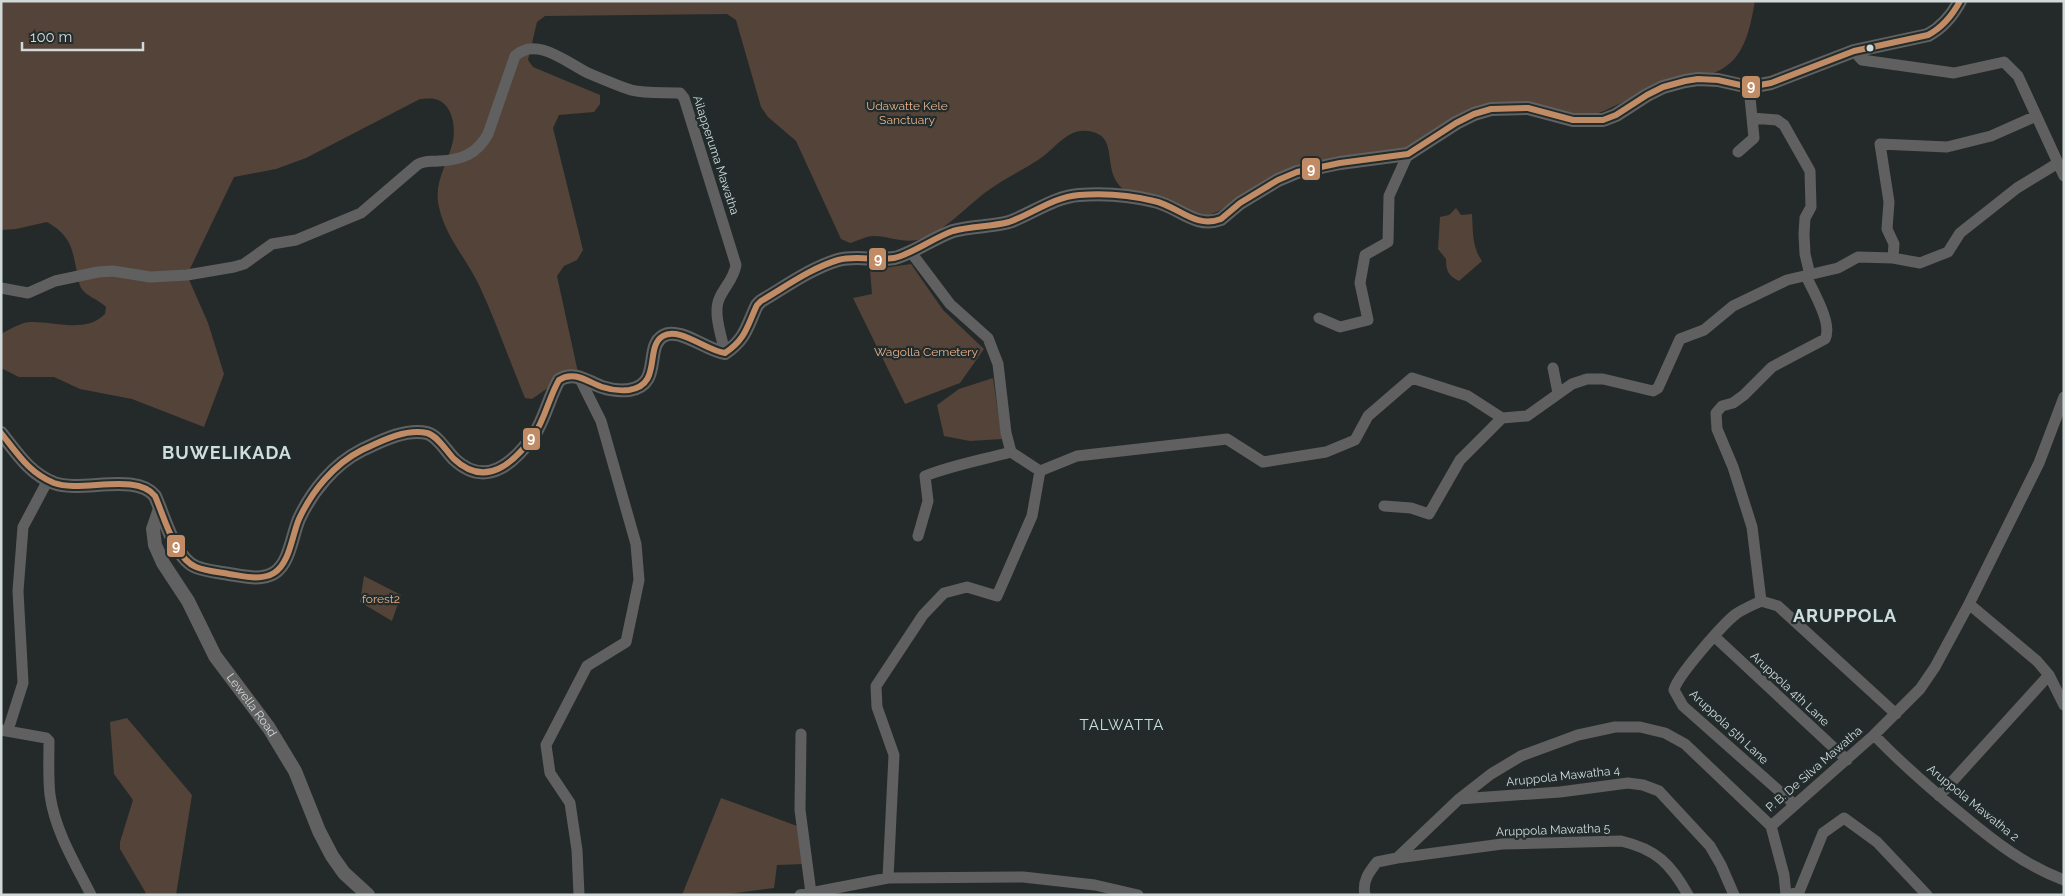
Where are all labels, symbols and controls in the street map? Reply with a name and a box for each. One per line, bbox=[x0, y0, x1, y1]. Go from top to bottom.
scale bar bbox=[22, 20, 144, 52]
text: 100 m bbox=[30, 28, 72, 46]
unlabelled marker bbox=[1865, 43, 1875, 53]
line badge: 9 bbox=[1741, 75, 1761, 99]
text: 9 bbox=[1747, 78, 1755, 94]
street label: Ailapperuma Mawatha bbox=[690, 93, 742, 217]
park label: Udawatte Kele Sanctuary bbox=[866, 99, 948, 127]
line badge: 9 bbox=[1301, 157, 1321, 181]
text: 9 bbox=[1307, 161, 1315, 177]
line badge: 9 bbox=[868, 247, 887, 271]
text: 9 bbox=[874, 251, 882, 267]
park label: Wagolla Cemetery bbox=[874, 345, 979, 359]
line badge: 9 bbox=[522, 427, 541, 451]
text: 9 bbox=[527, 430, 535, 446]
district label: BUWELIKADA bbox=[162, 442, 292, 463]
line badge: 9 bbox=[166, 534, 186, 558]
text: 9 bbox=[172, 538, 180, 554]
park label: forest2 bbox=[362, 592, 400, 606]
district label: ARUPPOLA bbox=[1793, 605, 1897, 626]
street label: Aruppola 4th Lane bbox=[1748, 649, 1832, 729]
street label: Lewella Road bbox=[224, 671, 280, 739]
street label: Aruppola 5th Lane bbox=[1687, 687, 1771, 767]
district label: TALWATTA bbox=[1080, 716, 1164, 734]
street label: P. B. De Silva Mawatha bbox=[1763, 723, 1865, 815]
street label: Aruppola Mawatha 2 bbox=[1924, 762, 2022, 844]
street label: Aruppola Mawatha 4 bbox=[1505, 763, 1621, 789]
street label: Aruppola Mawatha 5 bbox=[1496, 821, 1611, 839]

